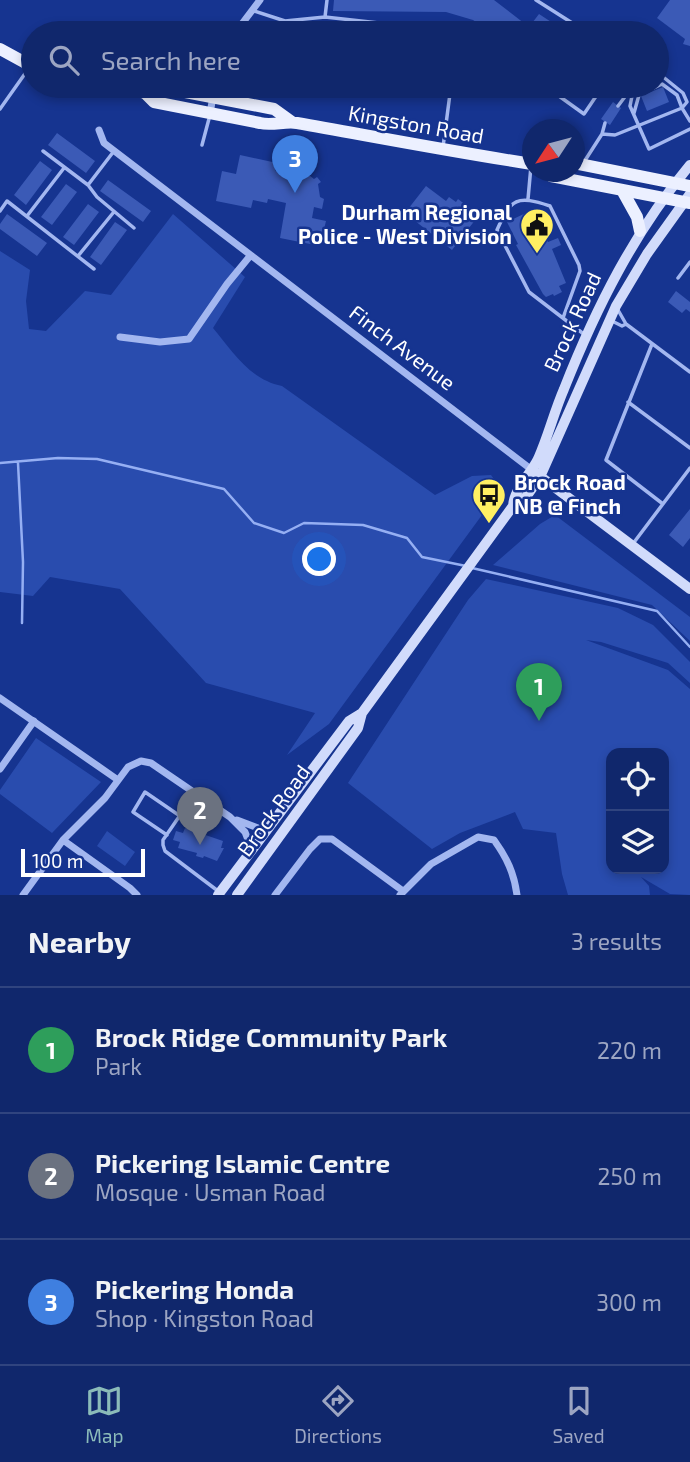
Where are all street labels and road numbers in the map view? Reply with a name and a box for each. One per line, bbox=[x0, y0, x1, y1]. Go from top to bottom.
street label: Kingston Road bbox=[346, 99, 486, 148]
street label: Brock Road bbox=[538, 268, 606, 375]
street label: Finch Avenue bbox=[345, 299, 461, 395]
street label: Brock Road bbox=[231, 760, 314, 861]

